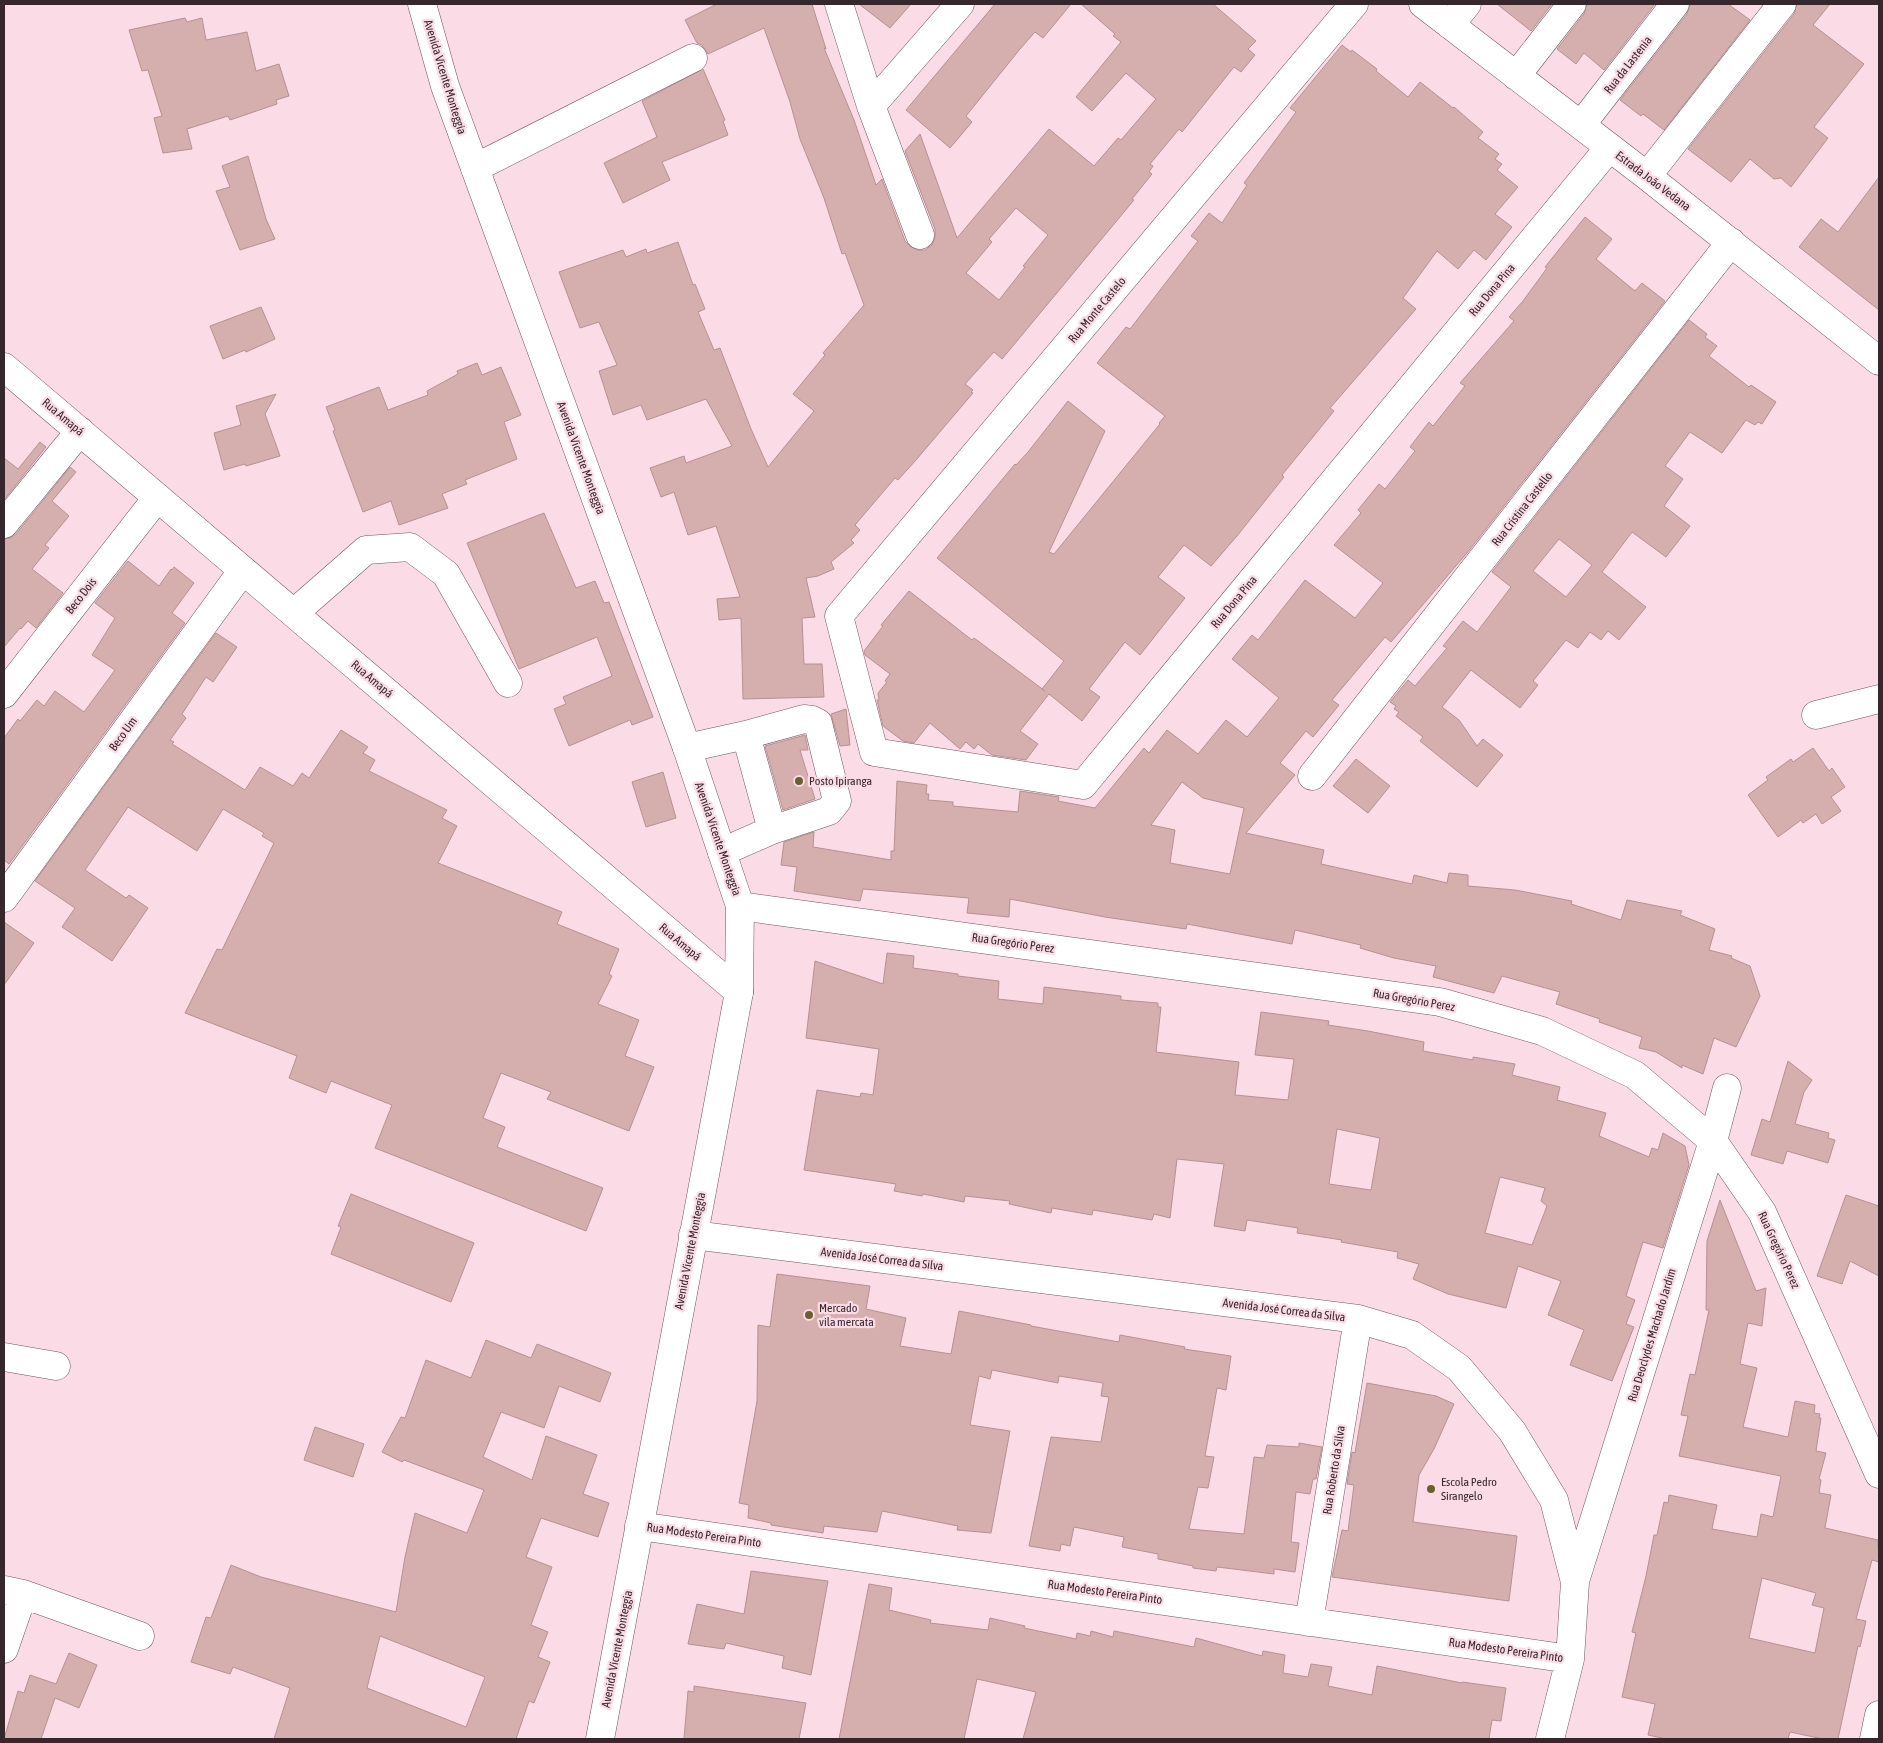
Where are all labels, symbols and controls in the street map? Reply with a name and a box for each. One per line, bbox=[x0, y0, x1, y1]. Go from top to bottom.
street label: Avenida Vicente Monteggia bbox=[421, 18, 469, 136]
street label: Rua da Lastenia bbox=[1601, 33, 1655, 97]
street label: Estrada João Vedana bbox=[1613, 148, 1693, 214]
street label: Rua Dona Pina bbox=[1466, 261, 1518, 319]
street label: Rua Monte Castelo bbox=[1065, 274, 1129, 346]
street label: Rua Amapá bbox=[39, 395, 87, 439]
street label: Avenida Vicente Monteggia bbox=[554, 400, 608, 516]
street label: Rua Cristina Castello bbox=[1489, 469, 1555, 549]
street label: Rua Dona Pina bbox=[1208, 573, 1260, 631]
street label: Beco Dois bbox=[63, 575, 99, 617]
street label: Rua Amapá bbox=[348, 657, 396, 701]
street label: Beco Um bbox=[106, 714, 140, 754]
place label: Posto Ipiranga bbox=[809, 774, 872, 788]
marker: Posto Ipiranga bbox=[793, 775, 805, 787]
street label: Avenida Vicente Monteggia bbox=[692, 780, 744, 898]
street label: Rua Amapá bbox=[656, 920, 704, 964]
street label: Rua Gregório Perez bbox=[971, 930, 1056, 956]
street label: Rua Gregório Perez bbox=[1372, 986, 1457, 1014]
street label: Avenida Vicente Monteggia bbox=[672, 1191, 708, 1311]
street label: Rua Gregório Perez bbox=[1755, 1209, 1803, 1291]
street label: Avenida José Correa da Silva bbox=[820, 1245, 944, 1273]
street label: Rua Deoclydes Machado Jardim bbox=[1625, 1267, 1679, 1403]
street label: Avenida José Correa da Silva bbox=[1222, 1296, 1346, 1324]
place label: Mercado vila mercata bbox=[819, 1301, 874, 1329]
marker: Mercado vila mercata bbox=[803, 1309, 815, 1321]
street label: Rua Roberto da Silva bbox=[1320, 1424, 1348, 1516]
place label: Escola Pedro Sirangelo bbox=[1441, 1475, 1497, 1503]
marker: Escola Pedro Sirangelo bbox=[1425, 1483, 1437, 1495]
street label: Rua Modesto Pereira Pinto bbox=[646, 1520, 762, 1550]
street label: Rua Modesto Pereira Pinto bbox=[1047, 1577, 1163, 1607]
street label: Avenida Vicente Monteggia bbox=[599, 1589, 635, 1709]
street label: Rua Modesto Pereira Pinto bbox=[1448, 1635, 1564, 1665]

